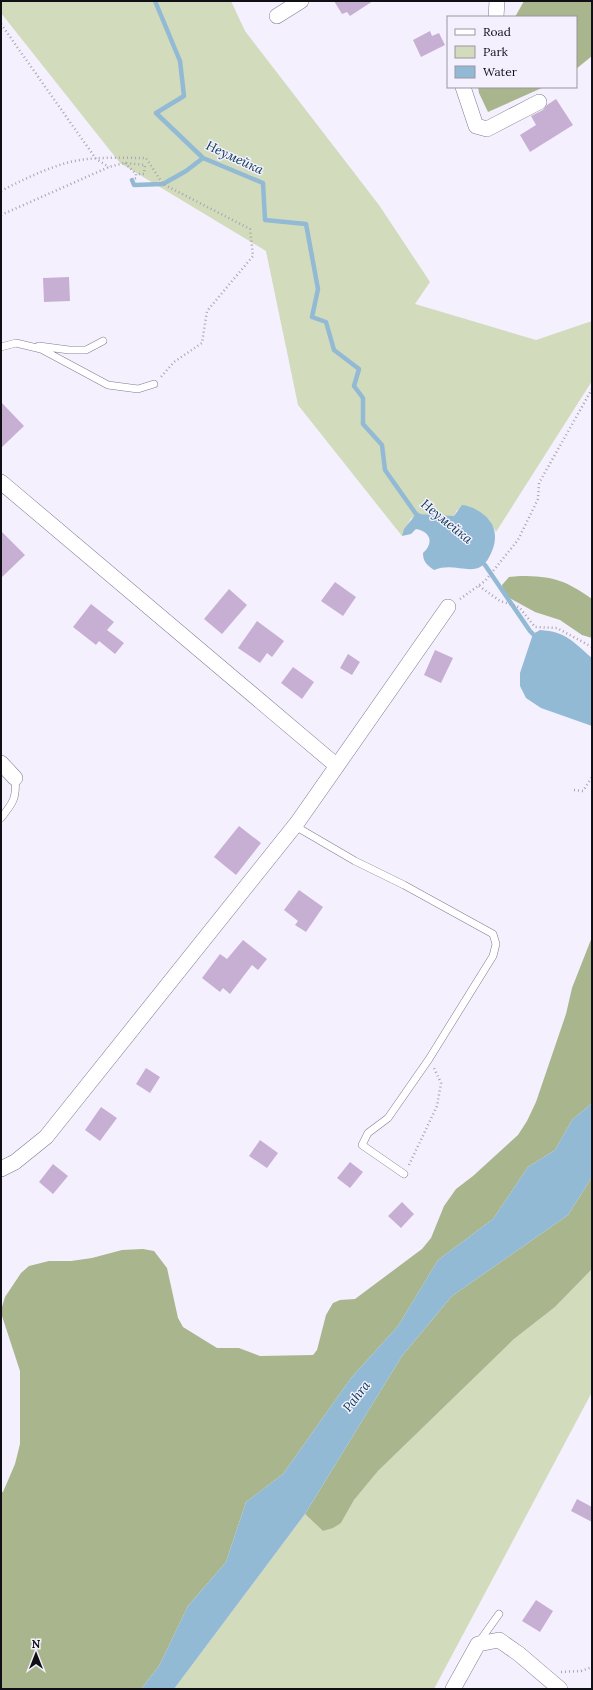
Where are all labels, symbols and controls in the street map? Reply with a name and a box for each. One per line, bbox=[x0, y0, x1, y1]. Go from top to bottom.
legend bbox=[447, 16, 577, 88]
text: Road bbox=[483, 24, 511, 39]
text: Park bbox=[483, 44, 509, 59]
text: Water bbox=[483, 64, 518, 79]
water label: Неумейка bbox=[203, 137, 267, 179]
water label: Неумейка bbox=[417, 495, 477, 548]
water label: Pahra bbox=[339, 1377, 374, 1415]
north arrow bbox=[16, 1634, 56, 1674]
text: N bbox=[32, 1637, 41, 1651]

